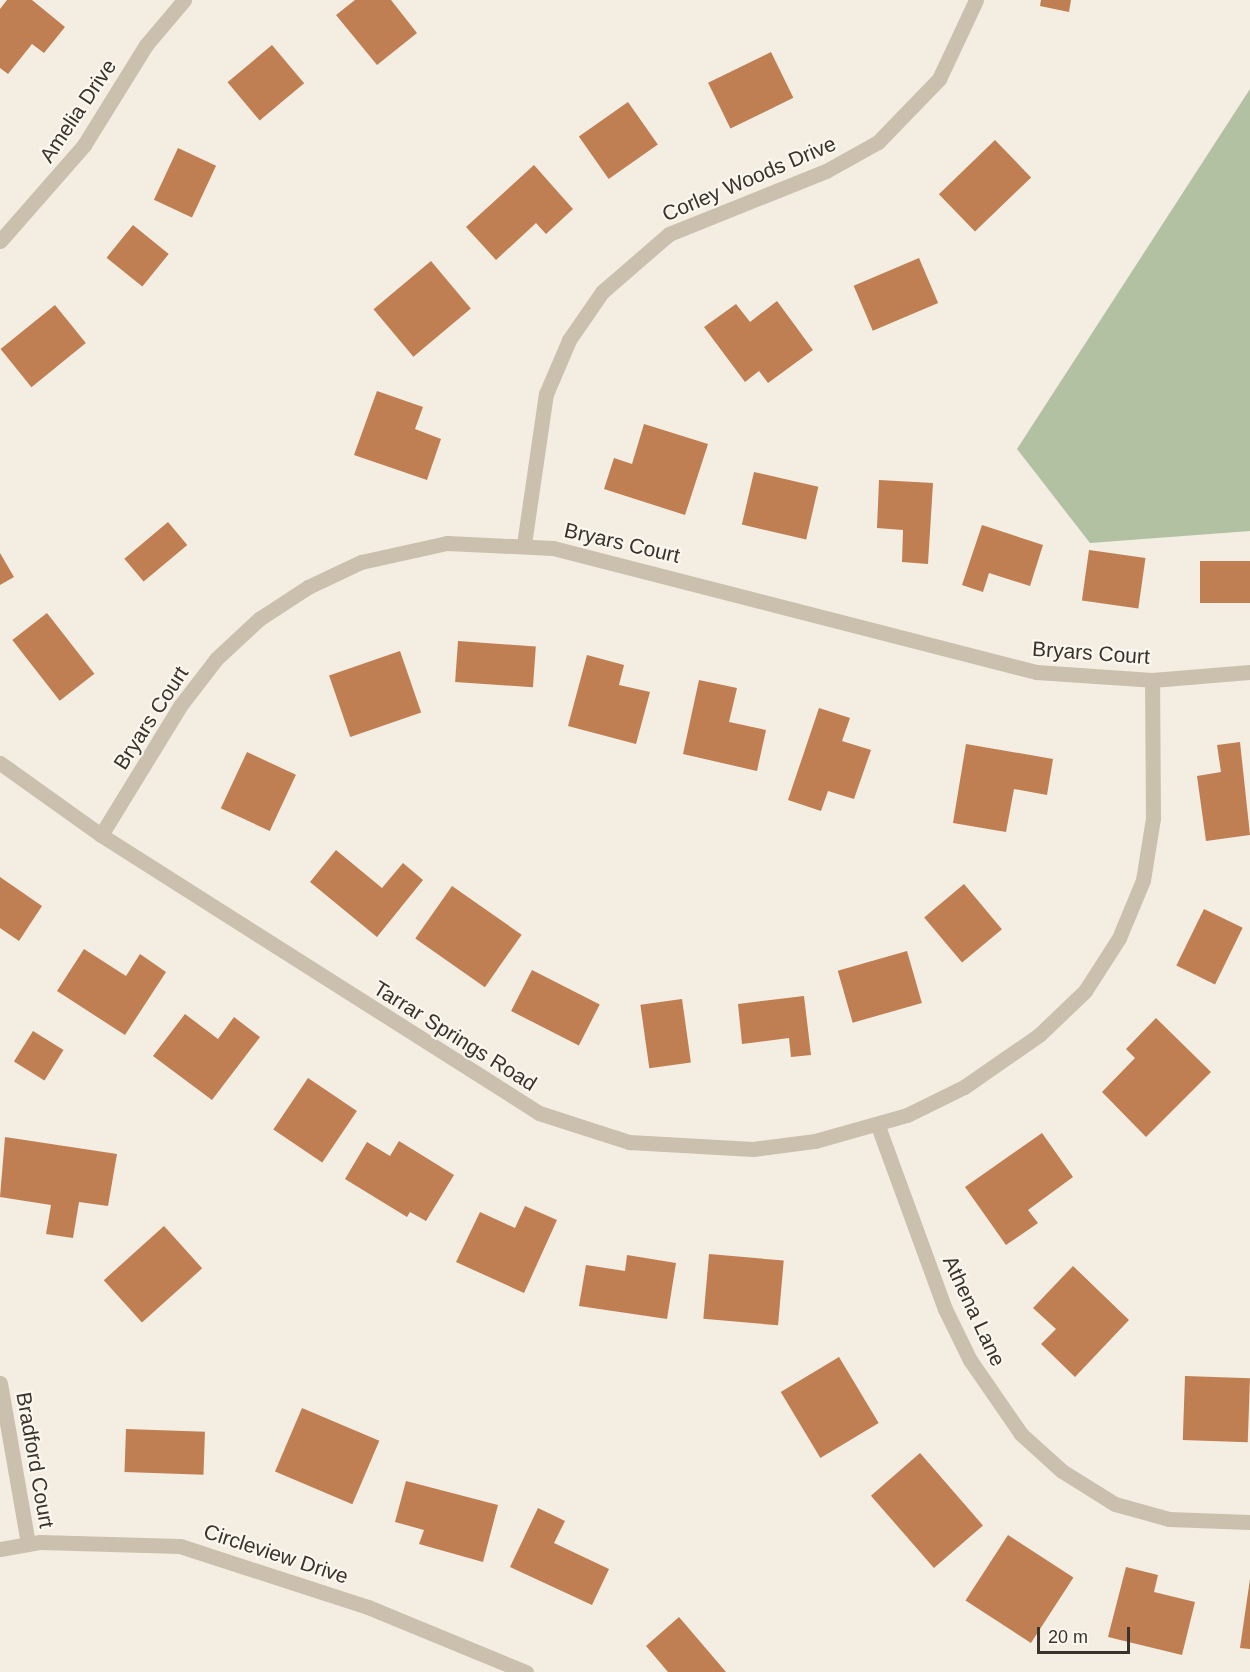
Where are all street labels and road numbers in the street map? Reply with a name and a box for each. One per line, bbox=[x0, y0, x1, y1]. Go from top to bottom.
street label: Amelia Drive bbox=[34, 55, 122, 167]
street label: Corley Woods Drive bbox=[658, 131, 840, 227]
street label: Bryars Court bbox=[562, 517, 682, 569]
street label: Bryars Court bbox=[1031, 636, 1151, 670]
street label: Bryars Court bbox=[108, 662, 194, 774]
street label: Tarrar Springs Road bbox=[369, 976, 541, 1096]
street label: Athena Lane bbox=[937, 1252, 1011, 1370]
street label: Bradford Court bbox=[11, 1390, 59, 1530]
street label: Circleview Drive bbox=[201, 1519, 351, 1589]

